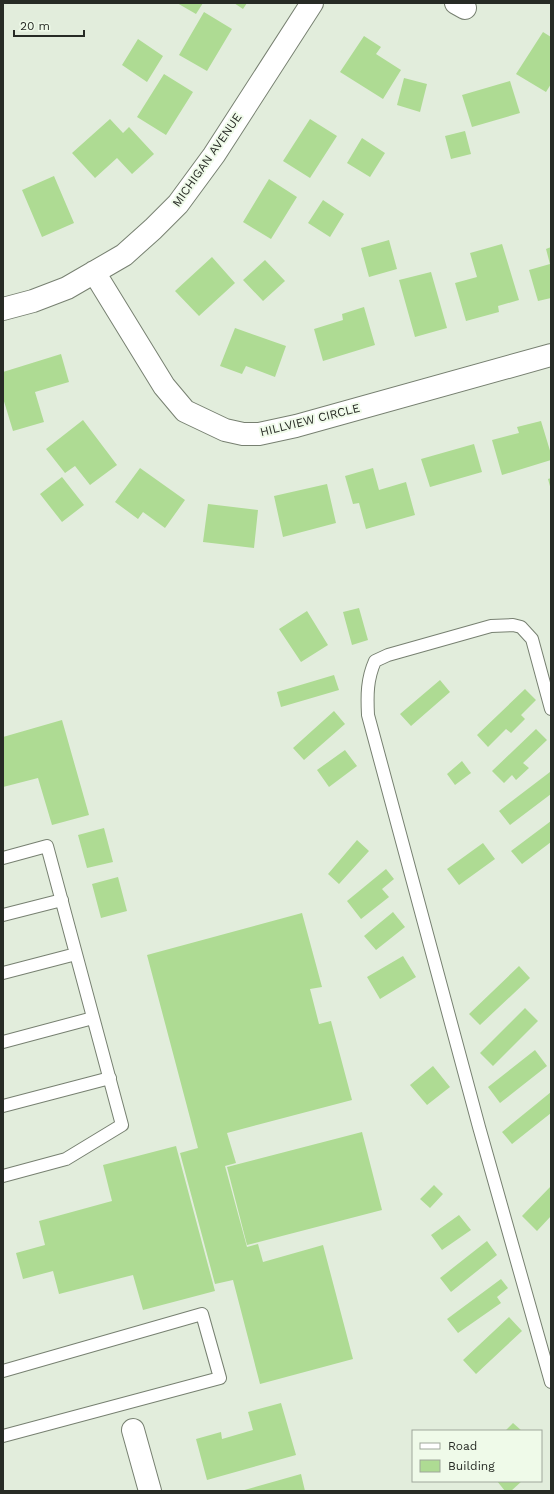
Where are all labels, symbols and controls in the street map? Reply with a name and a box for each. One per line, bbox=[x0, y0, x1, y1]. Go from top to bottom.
scale bar bbox=[14, 12, 84, 38]
text: 20 m bbox=[20, 19, 50, 33]
street label: MICHIGAN AVENUE bbox=[169, 110, 245, 209]
street label: HILLVIEW CIRCLE bbox=[259, 401, 362, 439]
legend bbox=[412, 1430, 542, 1482]
text: Road bbox=[448, 1439, 477, 1453]
text: Building bbox=[448, 1459, 495, 1473]

